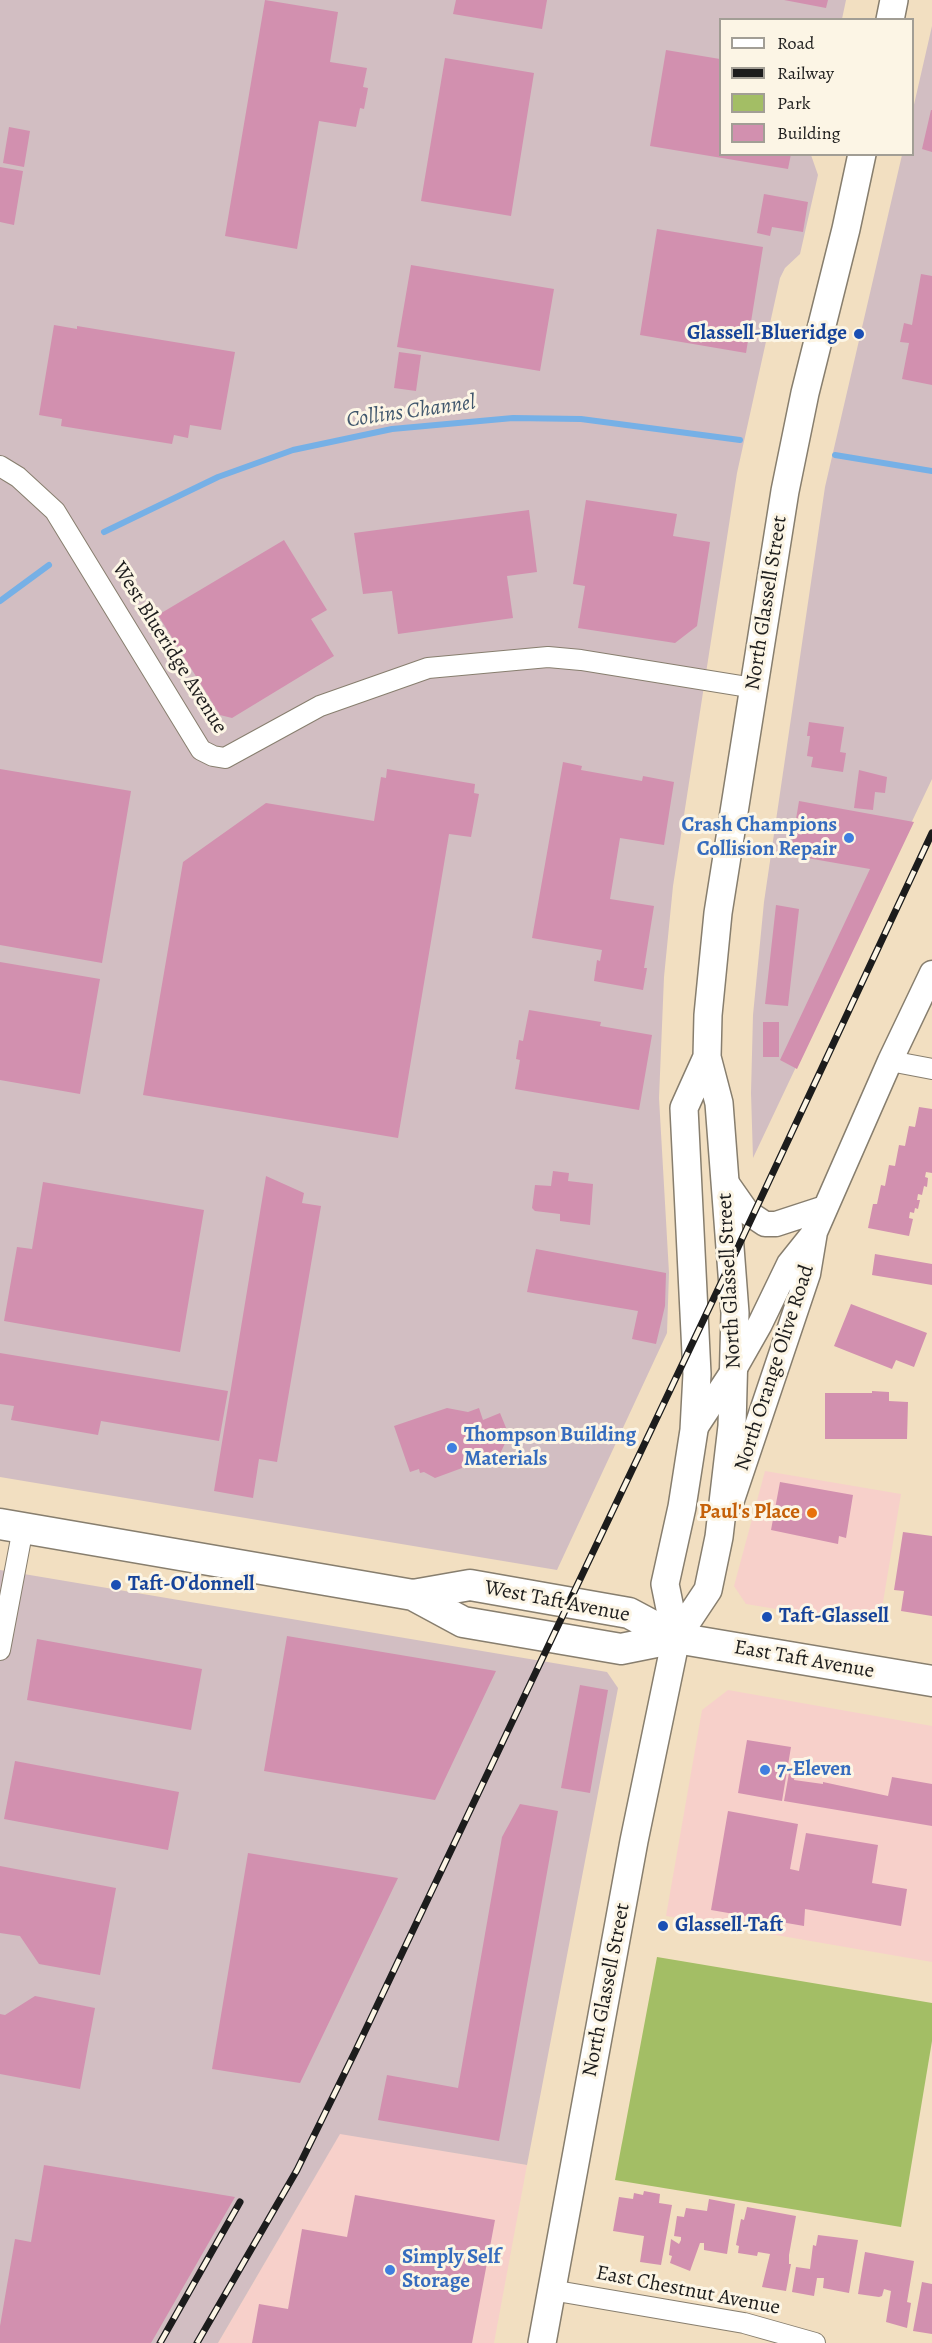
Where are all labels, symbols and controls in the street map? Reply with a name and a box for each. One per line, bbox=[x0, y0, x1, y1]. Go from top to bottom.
legend bbox=[719, 18, 914, 156]
text: Road bbox=[777, 31, 814, 55]
text: Railway bbox=[777, 61, 834, 85]
text: Park bbox=[777, 91, 811, 115]
text: Building bbox=[777, 121, 841, 145]
place label: Glassell-Blueridge bbox=[687, 321, 847, 347]
marker: Glassell-Blueridge bbox=[852, 327, 866, 341]
water label: Collins Channel bbox=[345, 390, 477, 434]
street label: North Glassell Street bbox=[741, 514, 793, 692]
street label: West Blueridge Avenue bbox=[106, 558, 232, 738]
place label: Crash Champions Collision Repair bbox=[681, 813, 837, 863]
marker: Crash Champions Collision Repair bbox=[842, 831, 856, 845]
street label: North Glassell Street bbox=[713, 1192, 747, 1370]
street label: North Orange Olive Road bbox=[730, 1262, 820, 1474]
place label: Thompson Building Materials bbox=[464, 1423, 636, 1473]
marker: Thompson Building Materials bbox=[445, 1441, 459, 1455]
place label: Paul's Place bbox=[699, 1500, 800, 1526]
marker: Paul's Place bbox=[805, 1506, 819, 1520]
place label: Taft-O'donnell bbox=[128, 1572, 255, 1598]
street label: West Taft Avenue bbox=[482, 1576, 632, 1628]
marker: Taft-O'donnell bbox=[109, 1578, 123, 1592]
place label: Taft-Glassell bbox=[779, 1604, 889, 1630]
marker: Taft-Glassell bbox=[760, 1610, 774, 1624]
street label: East Taft Avenue bbox=[732, 1635, 876, 1685]
place label: 7-Eleven bbox=[777, 1757, 852, 1783]
marker: 7-Eleven bbox=[758, 1763, 772, 1777]
street label: North Glassell Street bbox=[578, 1901, 636, 2079]
place label: Glassell-Taft bbox=[675, 1913, 783, 1939]
marker: Glassell-Taft bbox=[656, 1919, 670, 1933]
place label: Simply Self Storage bbox=[402, 2245, 500, 2295]
street label: East Chestnut Avenue bbox=[594, 2261, 782, 2321]
marker: Simply Self Storage bbox=[383, 2263, 397, 2277]

